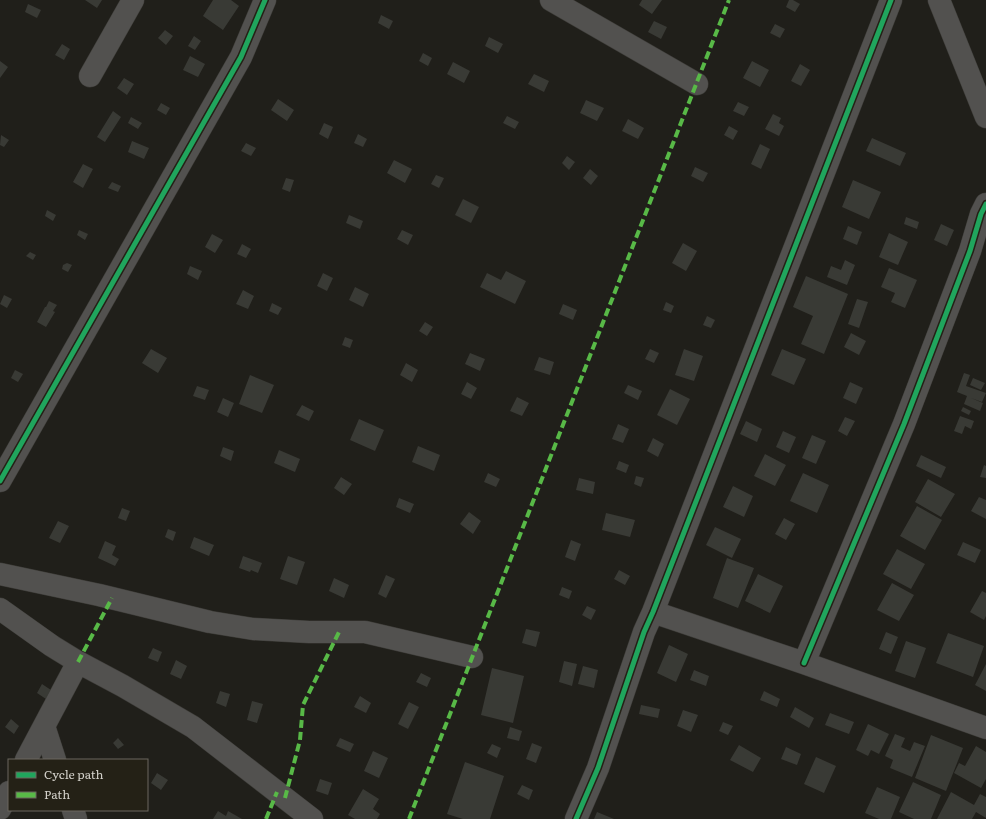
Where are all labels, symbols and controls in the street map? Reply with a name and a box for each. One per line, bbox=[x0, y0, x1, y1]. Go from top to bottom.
legend bbox=[8, 759, 148, 811]
text: Cycle path bbox=[44, 765, 104, 783]
text: Path bbox=[44, 785, 70, 803]

